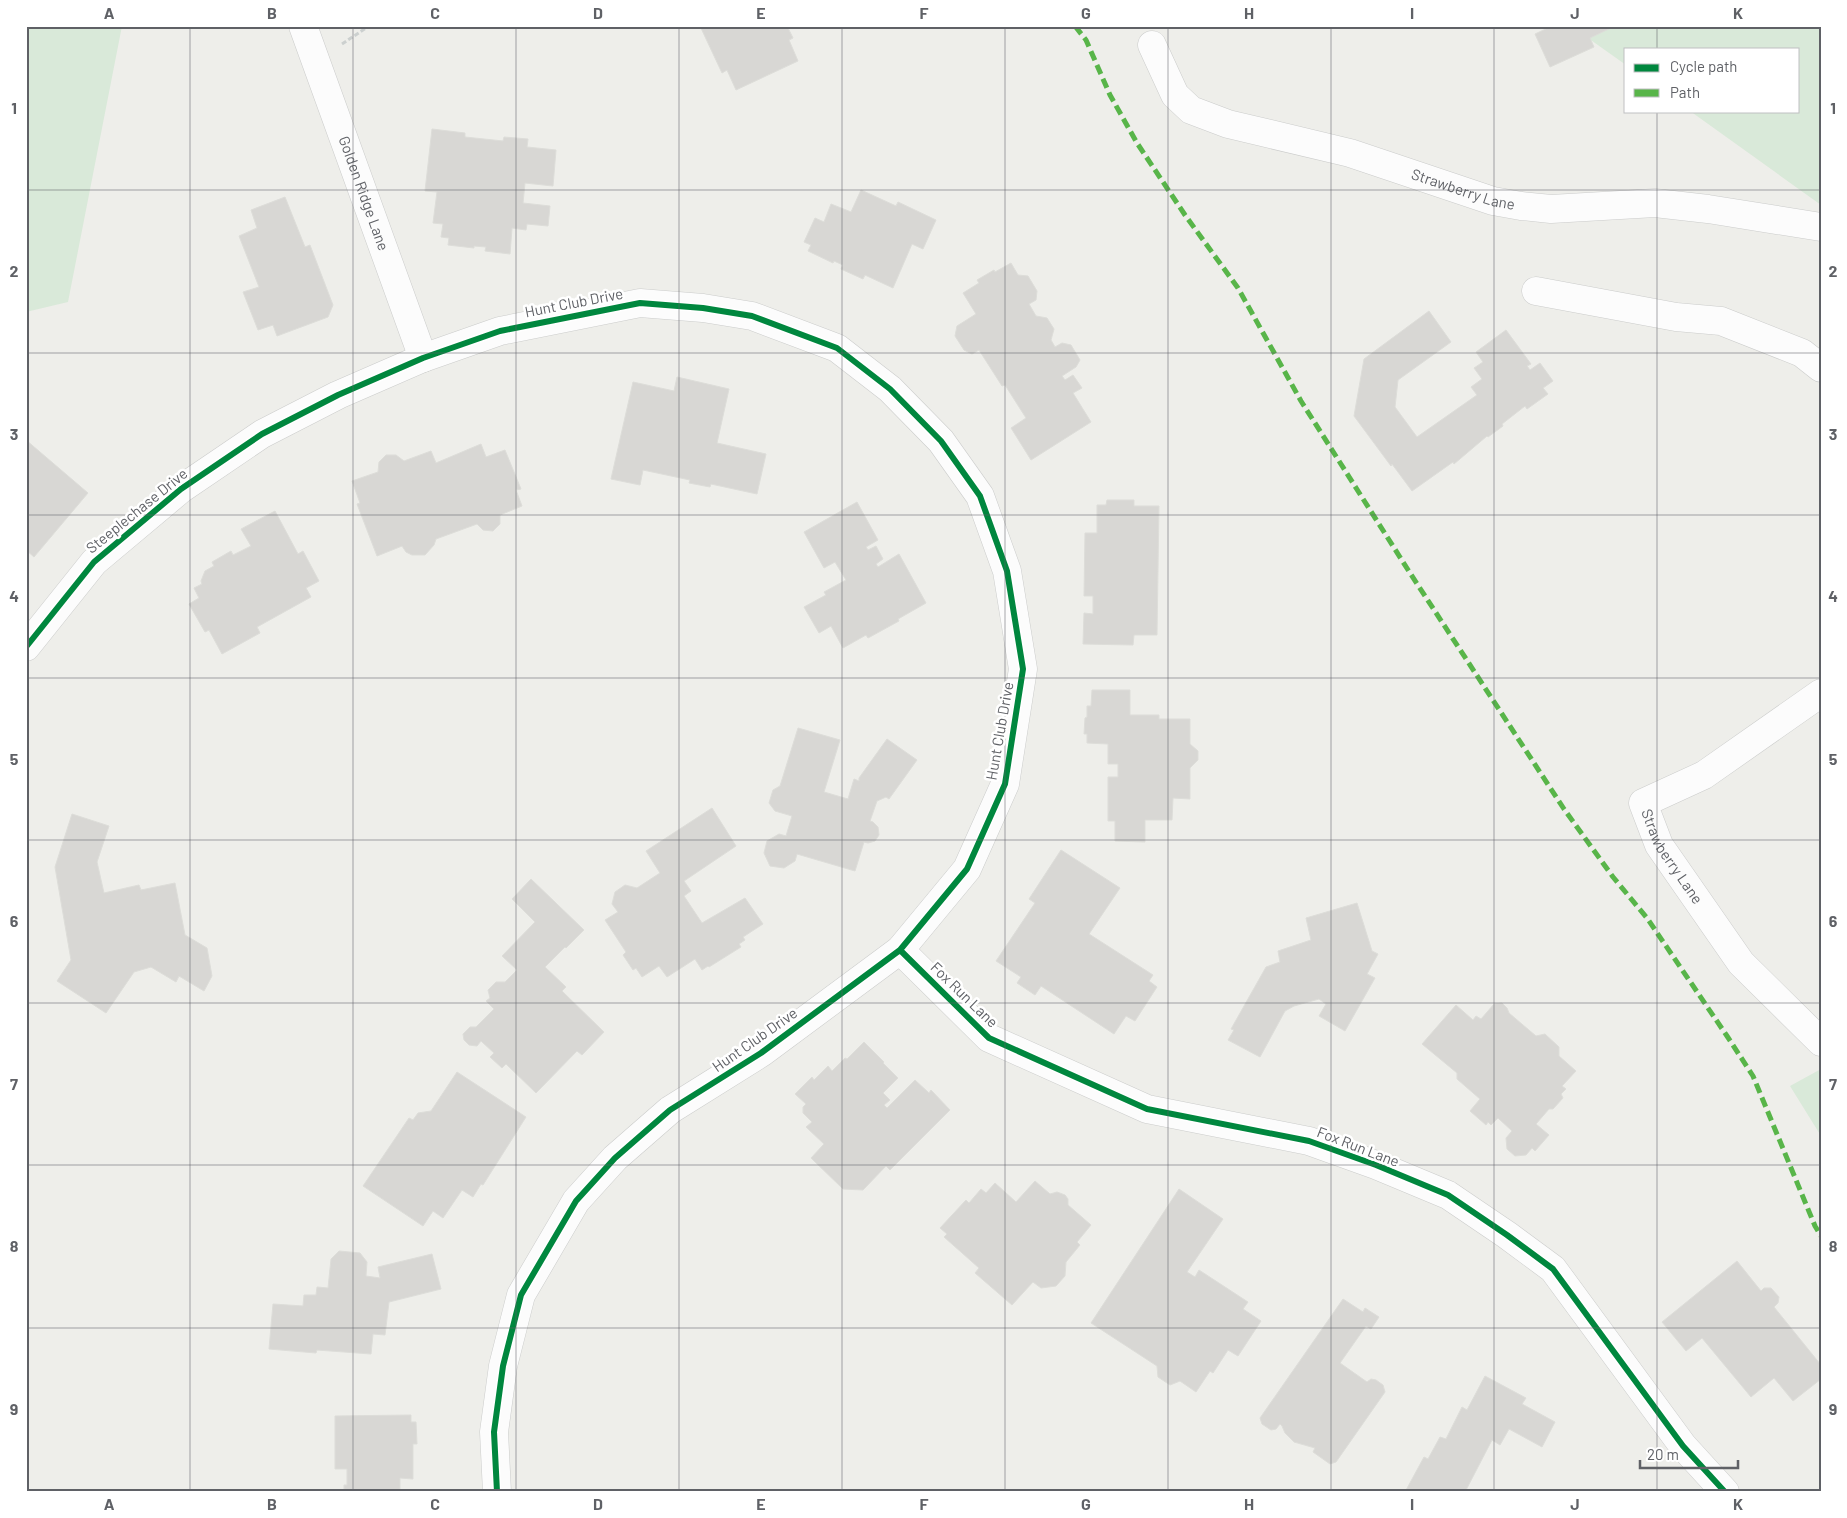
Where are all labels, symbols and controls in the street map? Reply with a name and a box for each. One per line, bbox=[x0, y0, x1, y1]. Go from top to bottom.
text: A bbox=[104, 3, 115, 22]
text: B bbox=[267, 3, 277, 22]
text: C bbox=[430, 3, 440, 22]
text: D bbox=[593, 3, 603, 22]
text: E bbox=[756, 3, 766, 22]
text: F bbox=[920, 3, 929, 22]
text: G bbox=[1081, 3, 1091, 22]
text: H bbox=[1244, 3, 1254, 22]
text: I bbox=[1410, 3, 1414, 22]
text: J bbox=[1570, 3, 1580, 22]
text: K bbox=[1733, 3, 1743, 22]
legend bbox=[1624, 48, 1800, 112]
text: Cycle path bbox=[1670, 57, 1737, 75]
text: Path bbox=[1670, 83, 1700, 101]
text: 1 bbox=[11, 98, 17, 117]
text: 1 bbox=[1830, 98, 1836, 117]
street label: Golden Ridge Lane bbox=[335, 133, 393, 253]
street label: Strawberry Lane bbox=[1409, 164, 1516, 213]
text: 2 bbox=[10, 261, 19, 280]
text: 2 bbox=[1829, 261, 1838, 280]
street label: Hunt Club Drive bbox=[523, 284, 624, 320]
text: 3 bbox=[10, 424, 18, 443]
text: 3 bbox=[1829, 424, 1837, 443]
street label: Steeplechase Drive bbox=[82, 464, 191, 557]
text: 4 bbox=[9, 586, 19, 605]
text: 4 bbox=[1828, 586, 1838, 605]
street label: Hunt Club Drive bbox=[982, 680, 1017, 781]
text: 5 bbox=[10, 749, 19, 768]
text: 5 bbox=[1829, 749, 1838, 768]
street label: Strawberry Lane bbox=[1638, 806, 1707, 907]
text: 6 bbox=[10, 911, 19, 930]
text: 6 bbox=[1829, 911, 1838, 930]
street label: Fox Run Lane bbox=[927, 958, 1002, 1031]
street label: Hunt Club Drive bbox=[708, 1003, 800, 1075]
text: 7 bbox=[10, 1074, 18, 1093]
text: 7 bbox=[1829, 1074, 1837, 1093]
street label: Fox Run Lane bbox=[1315, 1122, 1402, 1170]
text: 8 bbox=[10, 1236, 19, 1255]
text: 8 bbox=[1829, 1236, 1838, 1255]
text: 9 bbox=[10, 1399, 18, 1418]
text: 9 bbox=[1829, 1399, 1837, 1418]
scale bar bbox=[1640, 1438, 1737, 1470]
text: 20 m bbox=[1647, 1445, 1679, 1463]
text: A bbox=[104, 1494, 115, 1513]
text: B bbox=[267, 1494, 277, 1513]
text: C bbox=[430, 1494, 440, 1513]
text: D bbox=[593, 1494, 603, 1513]
text: E bbox=[756, 1494, 766, 1513]
text: F bbox=[920, 1494, 929, 1513]
text: G bbox=[1081, 1494, 1091, 1513]
text: H bbox=[1244, 1494, 1254, 1513]
text: I bbox=[1410, 1494, 1414, 1513]
text: J bbox=[1570, 1494, 1580, 1513]
text: K bbox=[1733, 1494, 1743, 1513]

